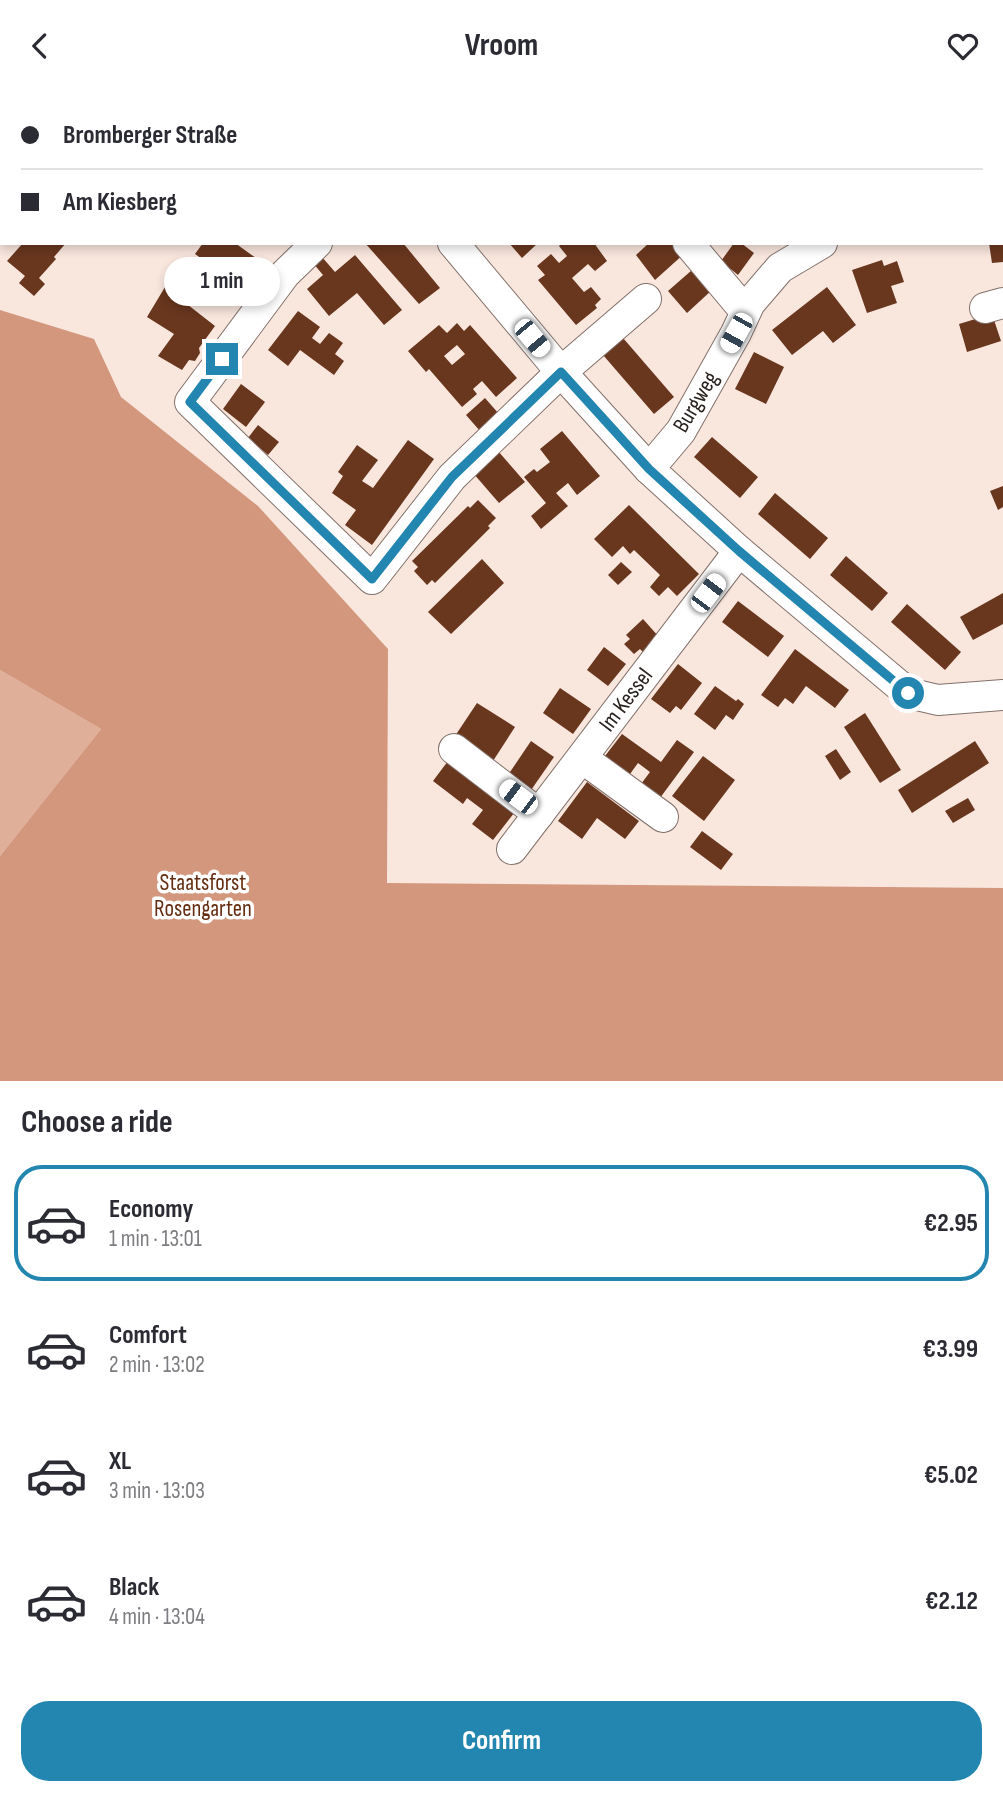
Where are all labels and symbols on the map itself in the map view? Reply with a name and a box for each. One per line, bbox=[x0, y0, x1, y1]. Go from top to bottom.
callout: 1 min bbox=[164, 257, 280, 307]
car bbox=[717, 310, 756, 356]
car bbox=[511, 315, 554, 361]
route end bbox=[206, 343, 238, 375]
street label: Burgweg bbox=[667, 366, 725, 438]
car bbox=[687, 570, 730, 616]
street label: Im Kessel bbox=[593, 663, 659, 737]
route start bbox=[892, 677, 924, 709]
car bbox=[495, 776, 542, 818]
park label: Staatsforst Rosengarten bbox=[154, 869, 252, 923]

